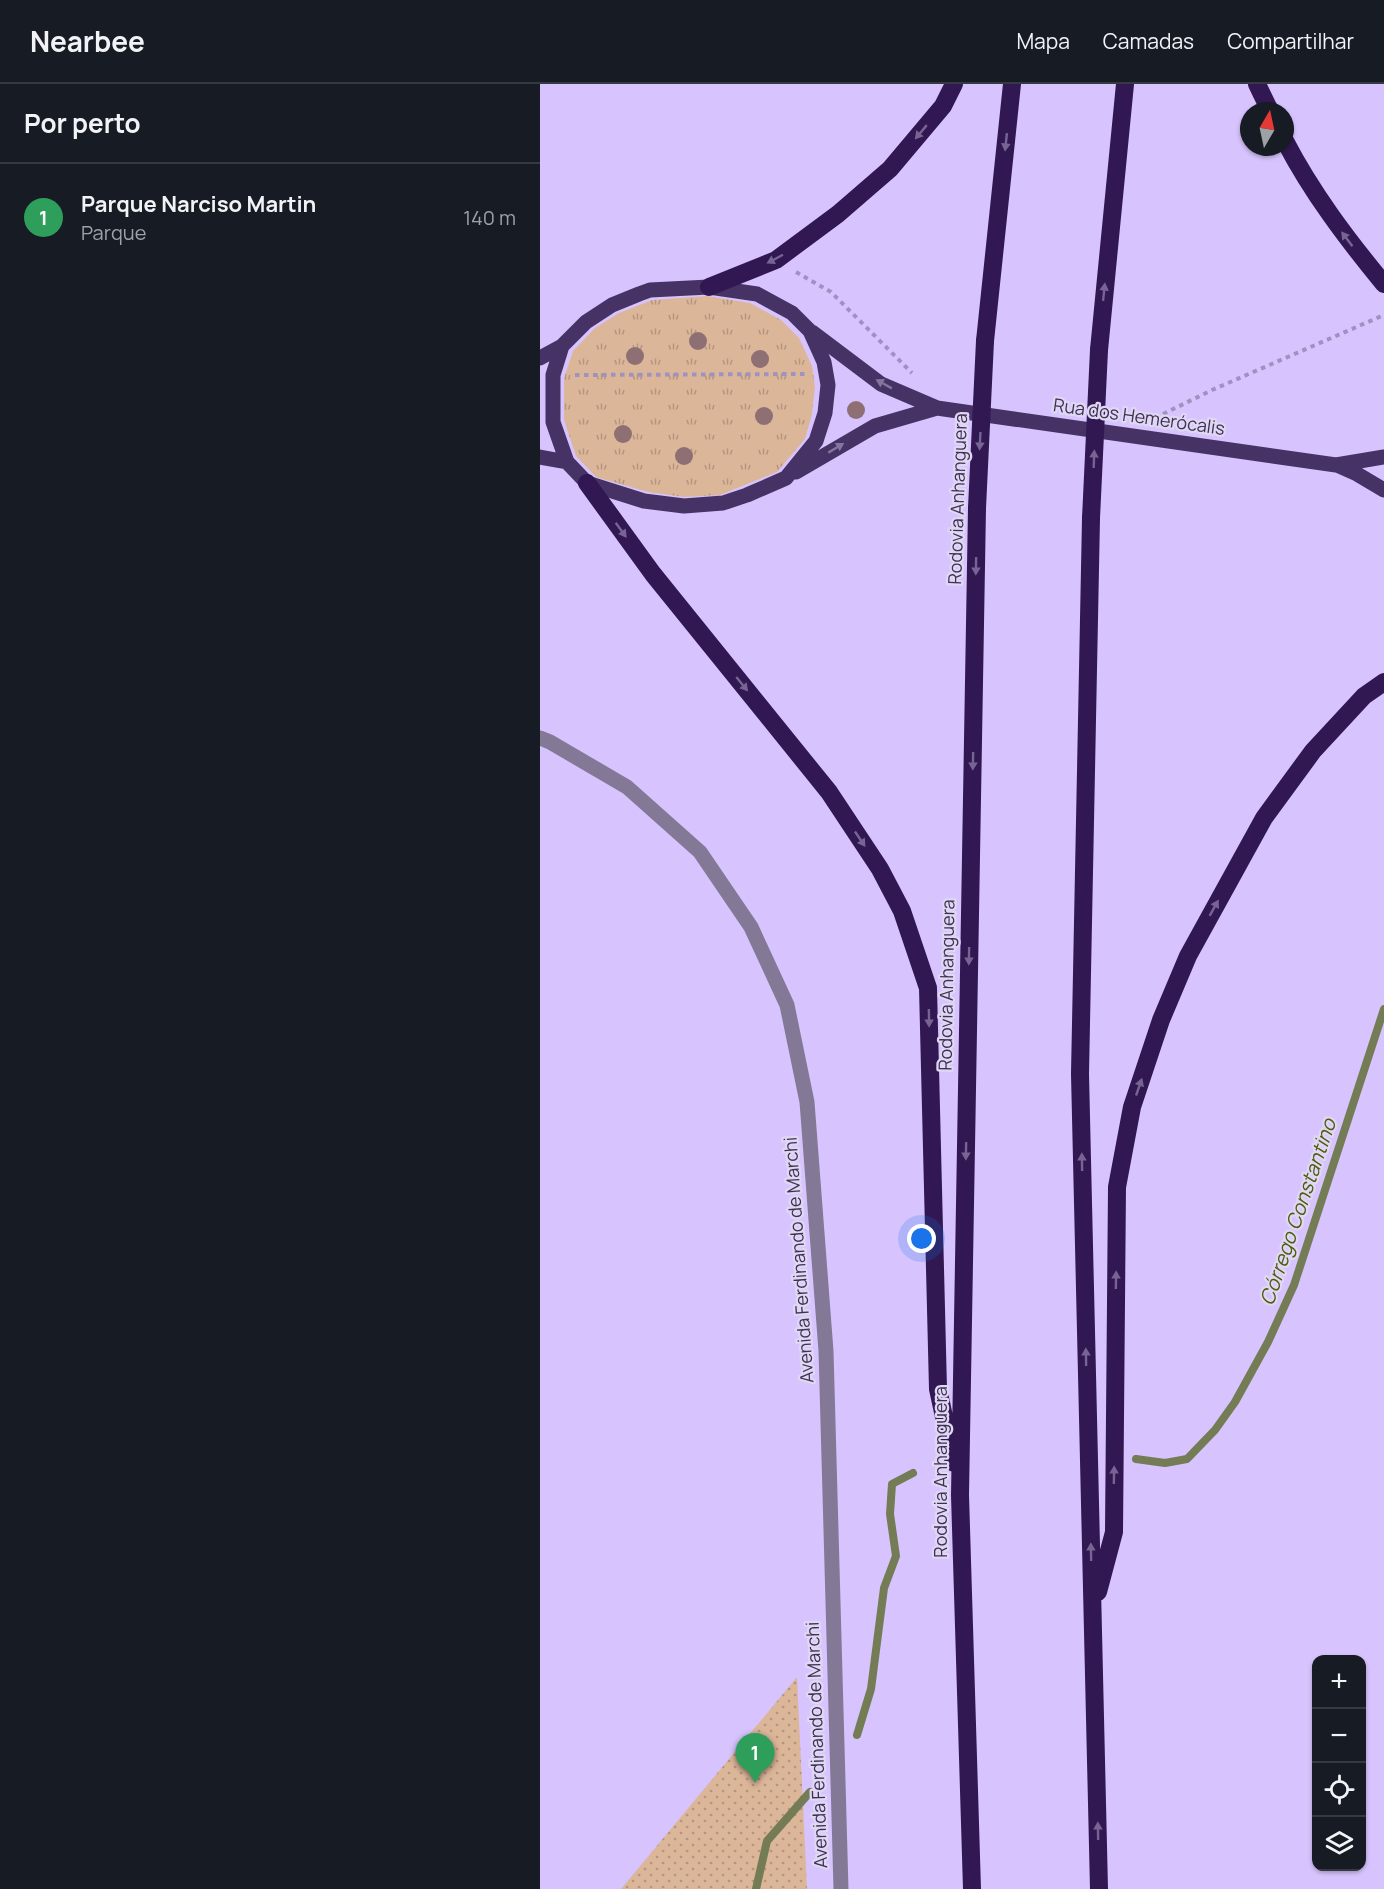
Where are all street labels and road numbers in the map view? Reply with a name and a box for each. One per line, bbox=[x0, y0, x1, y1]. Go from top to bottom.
street label: Rua dos Hemerócalis bbox=[1052, 392, 1226, 440]
street label: Rodovia Anhanguera bbox=[942, 413, 972, 585]
street label: Rodovia Anhanguera bbox=[933, 899, 959, 1071]
street label: Avenida Ferdinando de Marchi bbox=[777, 1136, 819, 1384]
street label: Rodovia Anhanguera bbox=[928, 1386, 952, 1558]
street label: Avenida Ferdinando de Marchi bbox=[800, 1621, 832, 1869]

